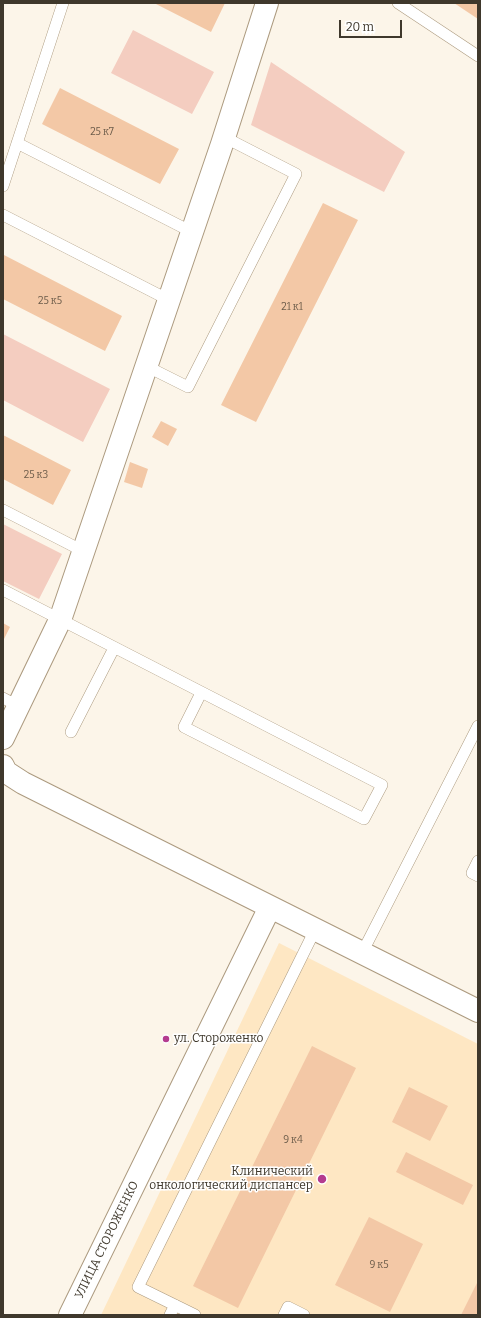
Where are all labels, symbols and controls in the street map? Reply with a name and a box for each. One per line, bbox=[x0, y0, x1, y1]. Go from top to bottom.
scale bar bbox=[341, 12, 404, 38]
text: 20 m bbox=[346, 20, 374, 34]
house number: 25 к7 bbox=[90, 126, 114, 138]
house number: 25 к5 bbox=[38, 295, 62, 307]
house number: 21 к1 bbox=[281, 301, 303, 313]
house number: 25 к3 bbox=[24, 469, 48, 481]
place label: ул. Стороженко bbox=[174, 1032, 263, 1046]
marker: ул. Стороженко bbox=[161, 1034, 171, 1044]
house number: 9 к4 bbox=[283, 1134, 303, 1146]
place label: Клинический онкологический диспансер bbox=[149, 1165, 313, 1193]
marker: Клинический онкологический диспансер bbox=[316, 1173, 328, 1185]
street label: УЛИЦА СТОРОЖЕНКО bbox=[72, 1179, 142, 1301]
house number: 9 к5 bbox=[369, 1259, 389, 1271]

